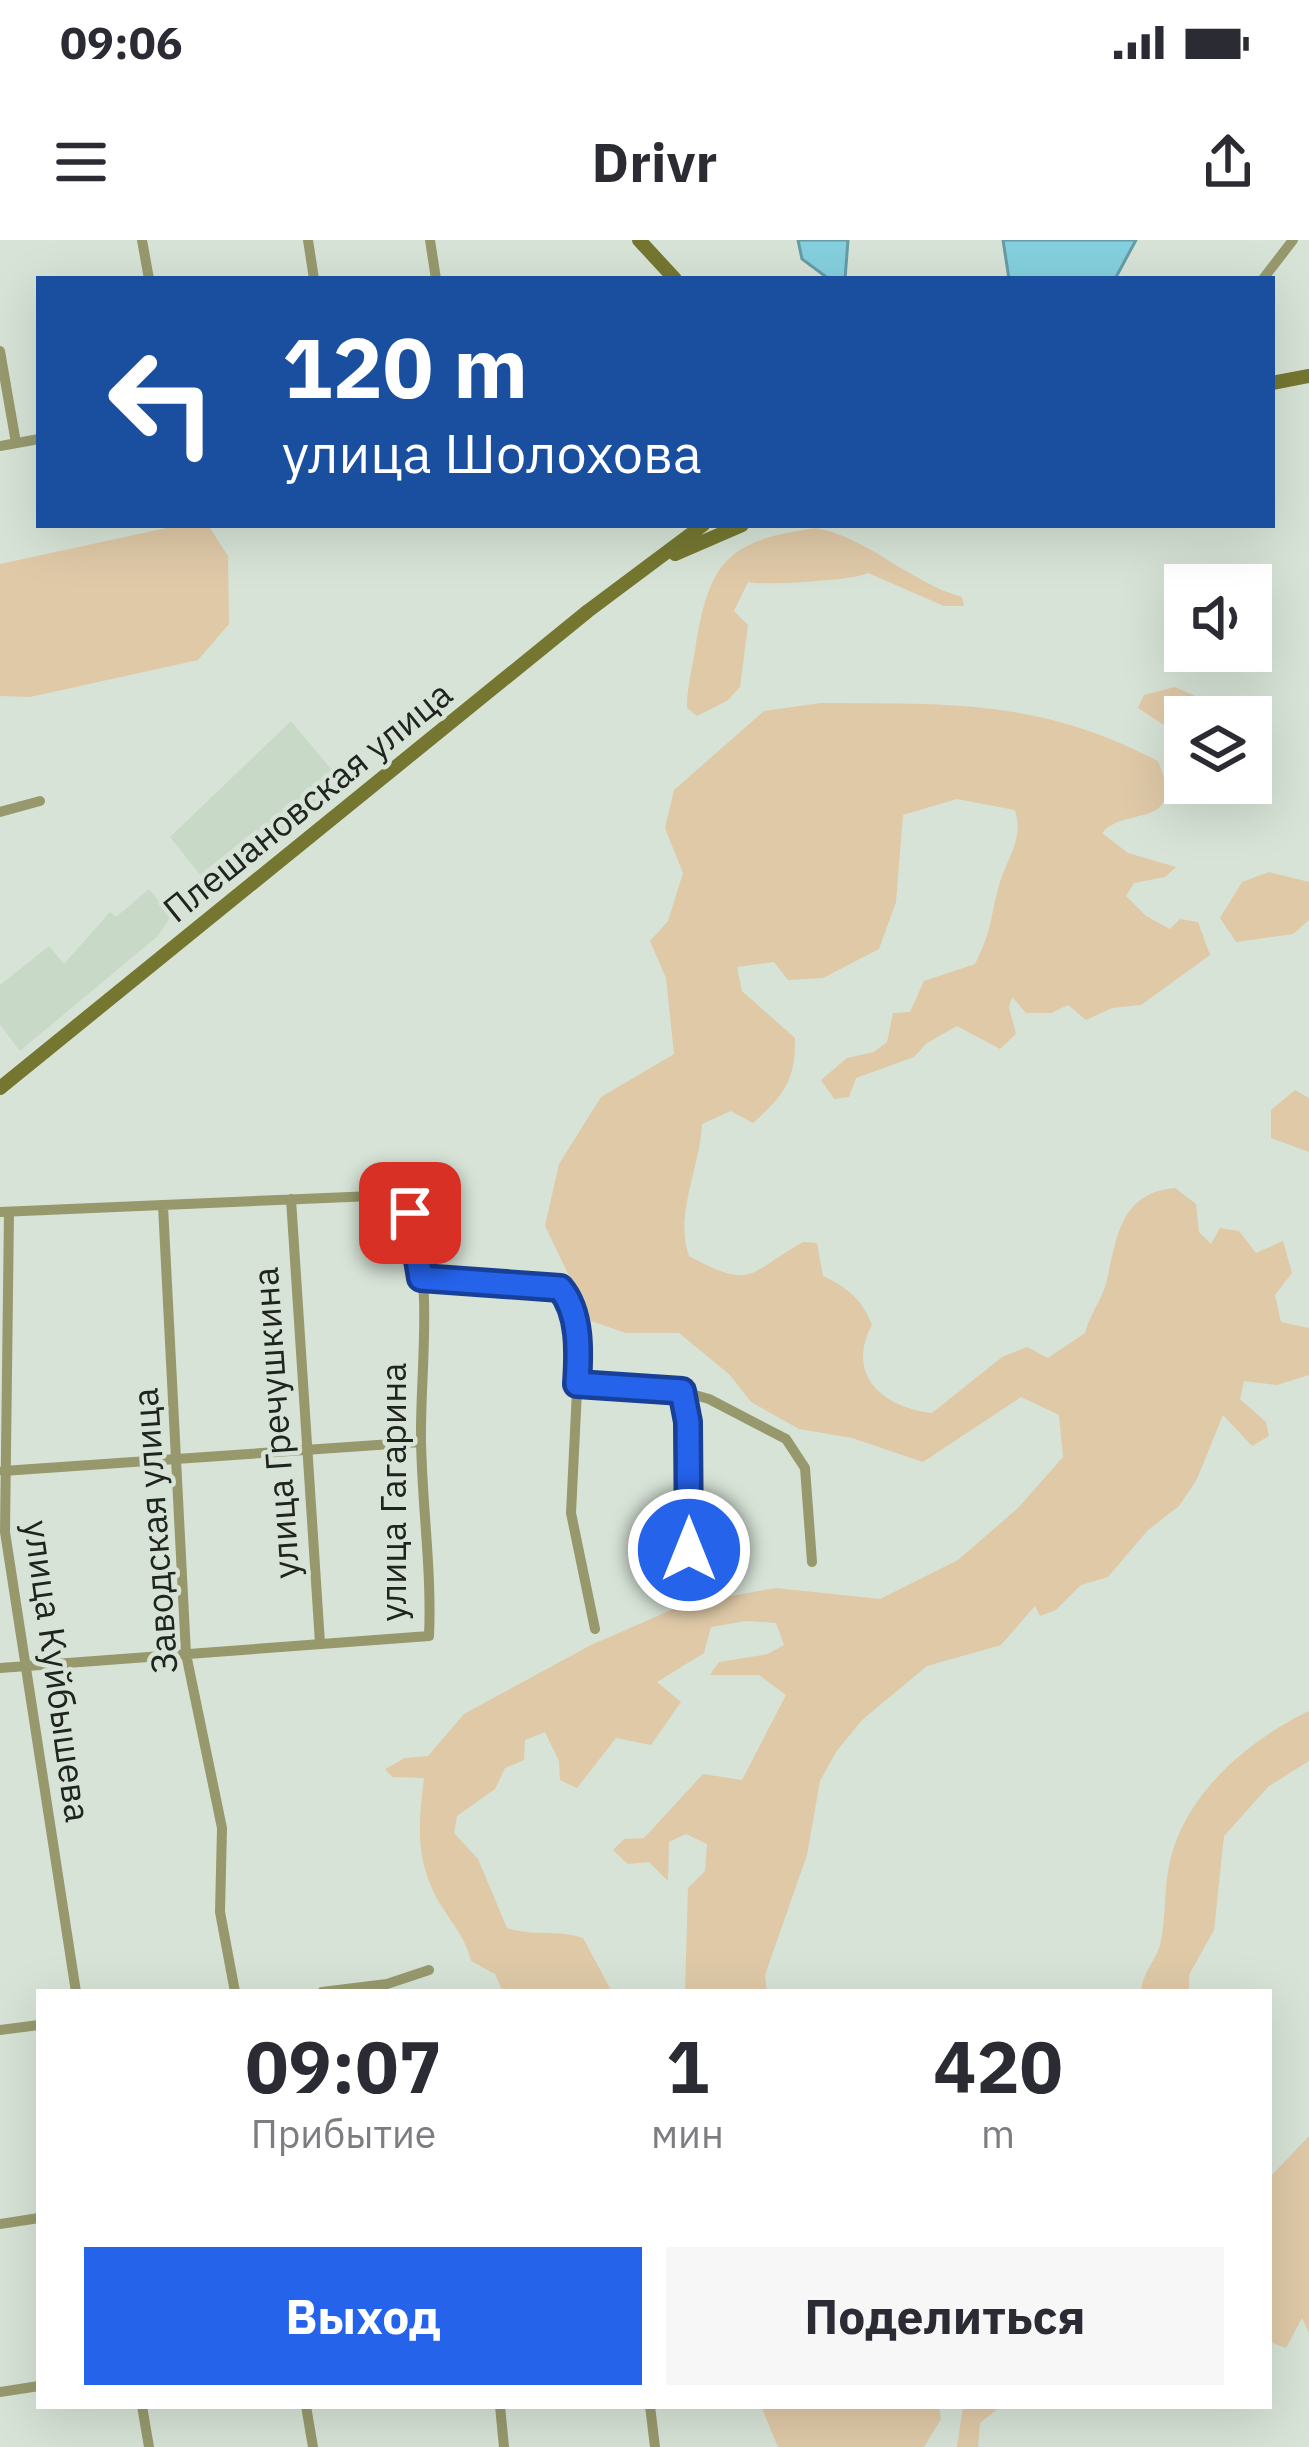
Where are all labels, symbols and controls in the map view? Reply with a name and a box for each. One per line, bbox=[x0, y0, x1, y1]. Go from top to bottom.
text: 09:06 bbox=[60, 13, 183, 71]
text: Drivr bbox=[592, 127, 717, 197]
icon: menu bbox=[48, 129, 114, 195]
icon: share bbox=[1195, 129, 1261, 195]
text: 120 m bbox=[282, 312, 528, 421]
icon: left bbox=[84, 324, 240, 480]
text: улица Шолохова bbox=[282, 418, 702, 488]
map controls bbox=[1164, 564, 1272, 804]
button: sound bbox=[1164, 564, 1272, 672]
street label: Плешановская улица bbox=[153, 670, 461, 932]
button: layers bbox=[1164, 696, 1272, 804]
pin bbox=[359, 1162, 461, 1264]
icon: arrive bbox=[377, 1180, 443, 1246]
street label: улица Гречушкина bbox=[241, 1266, 309, 1580]
street label: улица Гагарина bbox=[369, 1362, 416, 1622]
street label: Заводская улица bbox=[121, 1386, 187, 1676]
position arrow bbox=[626, 1487, 752, 1613]
street label: улица Куйбышева bbox=[14, 1517, 102, 1825]
text: 09:07 bbox=[245, 2019, 442, 2113]
text: 1 bbox=[666, 2019, 709, 2113]
text: 420 bbox=[933, 2019, 1063, 2113]
text: Прибытие bbox=[251, 2108, 436, 2159]
text: мин bbox=[651, 2108, 724, 2159]
text: m bbox=[981, 2108, 1015, 2159]
button: Выход bbox=[84, 2247, 642, 2385]
button: Поделиться bbox=[666, 2247, 1224, 2385]

